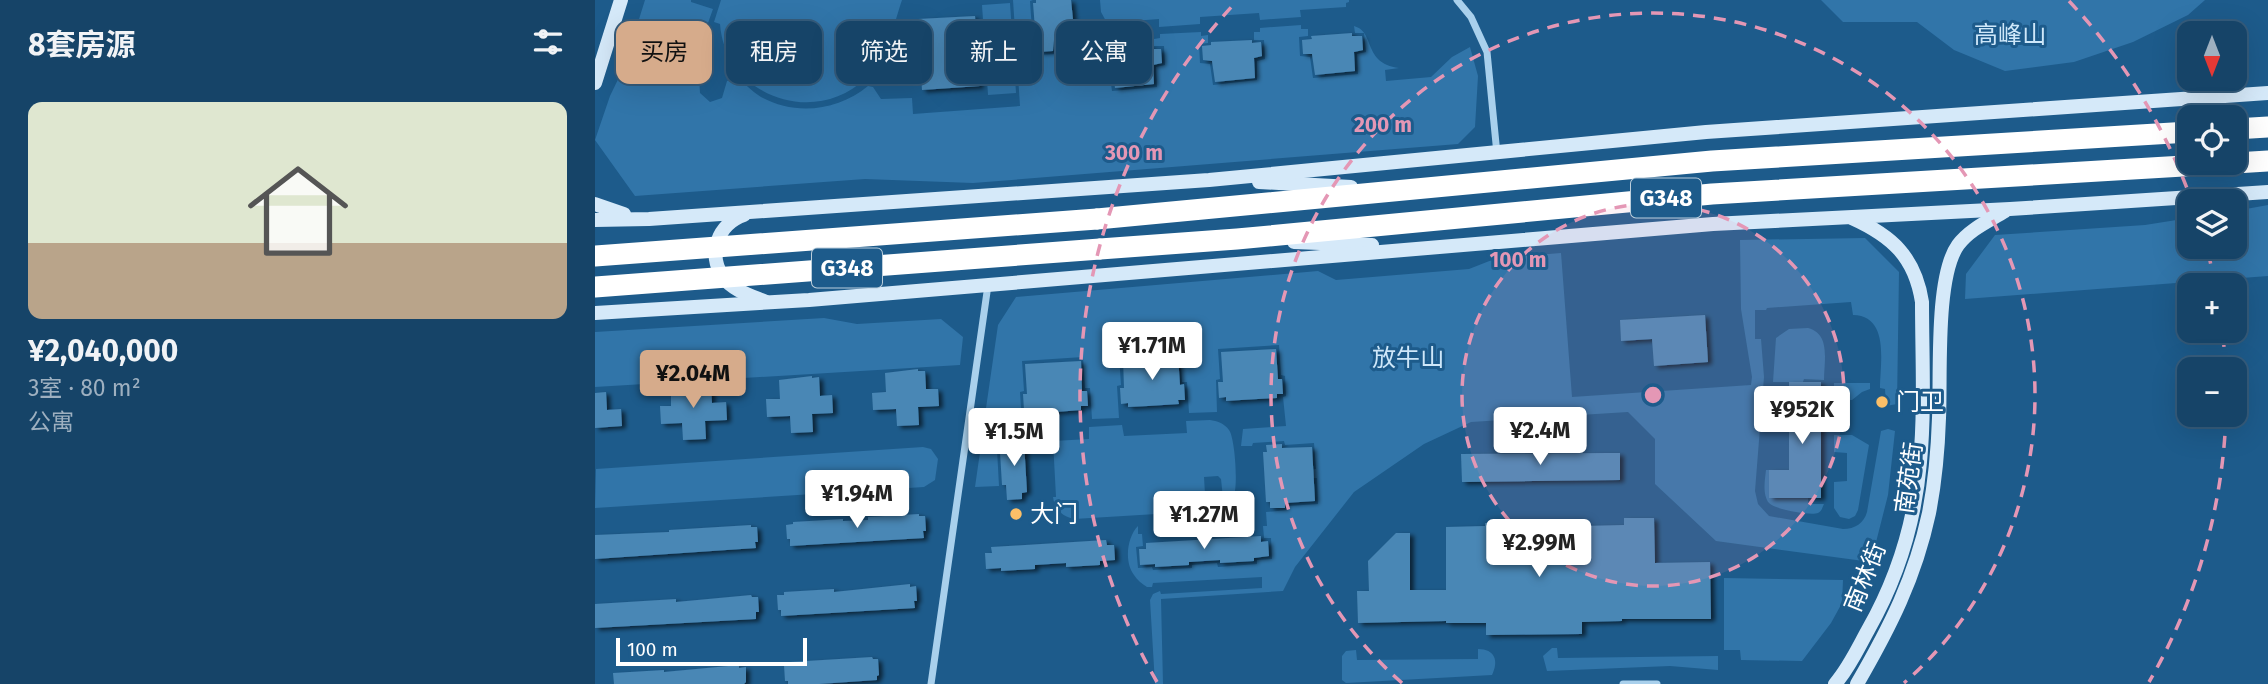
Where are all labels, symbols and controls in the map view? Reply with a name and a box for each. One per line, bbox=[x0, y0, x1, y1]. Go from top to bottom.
chip: 买房 bbox=[616, 21, 712, 84]
chip: 租房 bbox=[726, 21, 822, 84]
chip: 筛选 bbox=[836, 21, 932, 84]
chip: 新上 bbox=[946, 21, 1042, 84]
chip: 公寓 bbox=[1056, 21, 1152, 84]
park label: 高峰山 bbox=[1974, 21, 2046, 49]
north arrow bbox=[2177, 21, 2247, 91]
map controls bbox=[2177, 21, 2247, 427]
icon: filters bbox=[529, 23, 567, 61]
text: 8套房源 bbox=[28, 27, 135, 63]
button: locate bbox=[2177, 105, 2247, 175]
text: 200 m bbox=[1354, 112, 1412, 138]
text: 300 m bbox=[1104, 140, 1163, 166]
icon: home bbox=[235, 148, 361, 274]
road number: G348 bbox=[1631, 178, 1701, 218]
button: layers bbox=[2177, 189, 2247, 259]
text: 100 m bbox=[1489, 247, 1547, 273]
road number: G348 bbox=[812, 248, 882, 288]
button: + bbox=[2177, 273, 2247, 343]
pin: ¥1.71M bbox=[1095, 322, 1209, 382]
text: ¥1.71M bbox=[1118, 331, 1186, 359]
text: ¥2,040,000 bbox=[28, 333, 178, 369]
park label: 放牛山 bbox=[1372, 344, 1444, 372]
pin: ¥2.04M bbox=[636, 350, 750, 410]
button: − bbox=[2177, 357, 2247, 427]
text: ¥2.04M bbox=[656, 359, 730, 387]
text: 3室 · 80 m² bbox=[28, 374, 141, 402]
centre of rings bbox=[1641, 383, 1665, 407]
pin: ¥952K bbox=[1753, 386, 1851, 446]
place label: 门卫 bbox=[1896, 388, 1944, 416]
marker: 门卫 bbox=[1874, 394, 1890, 410]
text: ¥952K bbox=[1770, 395, 1834, 423]
pin: ¥2.4M bbox=[1491, 407, 1589, 467]
text: 公寓 bbox=[28, 408, 74, 436]
pin: ¥1.5M bbox=[965, 408, 1063, 468]
text: ¥2.4M bbox=[1510, 416, 1570, 444]
text: ¥1.5M bbox=[984, 417, 1044, 445]
street label: 南苑街 bbox=[1890, 440, 1928, 516]
pin: ¥1.94M bbox=[800, 470, 914, 530]
text: ¥1.94M bbox=[821, 479, 893, 507]
pin: ¥1.27M bbox=[1147, 491, 1261, 551]
place label: 大门 bbox=[1030, 500, 1078, 528]
text: ¥1.27M bbox=[1169, 500, 1239, 528]
marker: 大门 bbox=[1008, 506, 1024, 522]
pin: ¥2.99M bbox=[1482, 520, 1596, 579]
text: ¥2.99M bbox=[1502, 528, 1576, 556]
street label: 南林街 bbox=[1839, 538, 1891, 616]
scale bar bbox=[616, 635, 807, 667]
text: 100 m bbox=[627, 638, 678, 661]

